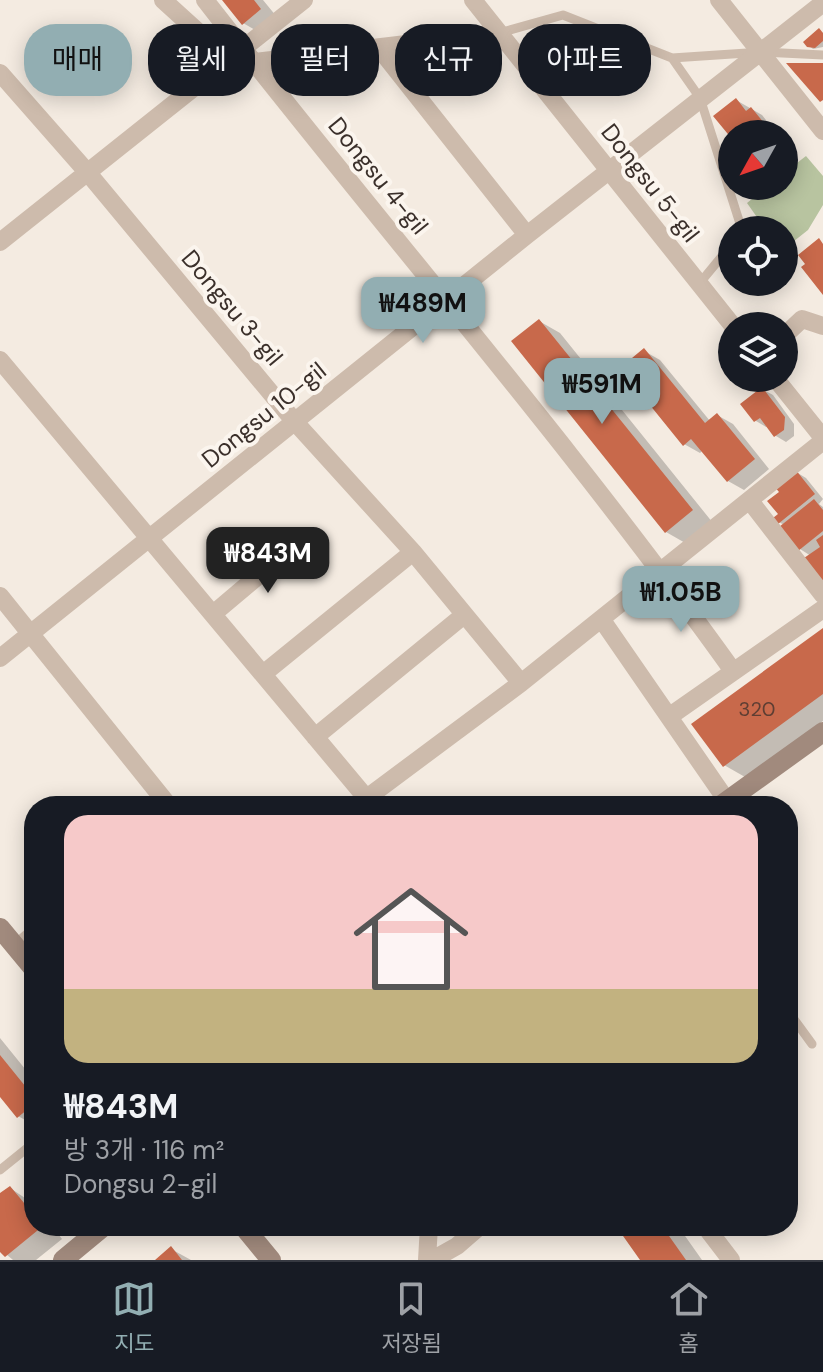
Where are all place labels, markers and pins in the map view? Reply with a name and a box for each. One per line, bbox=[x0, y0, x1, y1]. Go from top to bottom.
pin: ₩489M bbox=[367, 277, 479, 345]
pin: ₩591M bbox=[546, 358, 658, 426]
pin: ₩843M bbox=[212, 527, 324, 595]
pin: ₩1.05B bbox=[616, 566, 746, 634]

